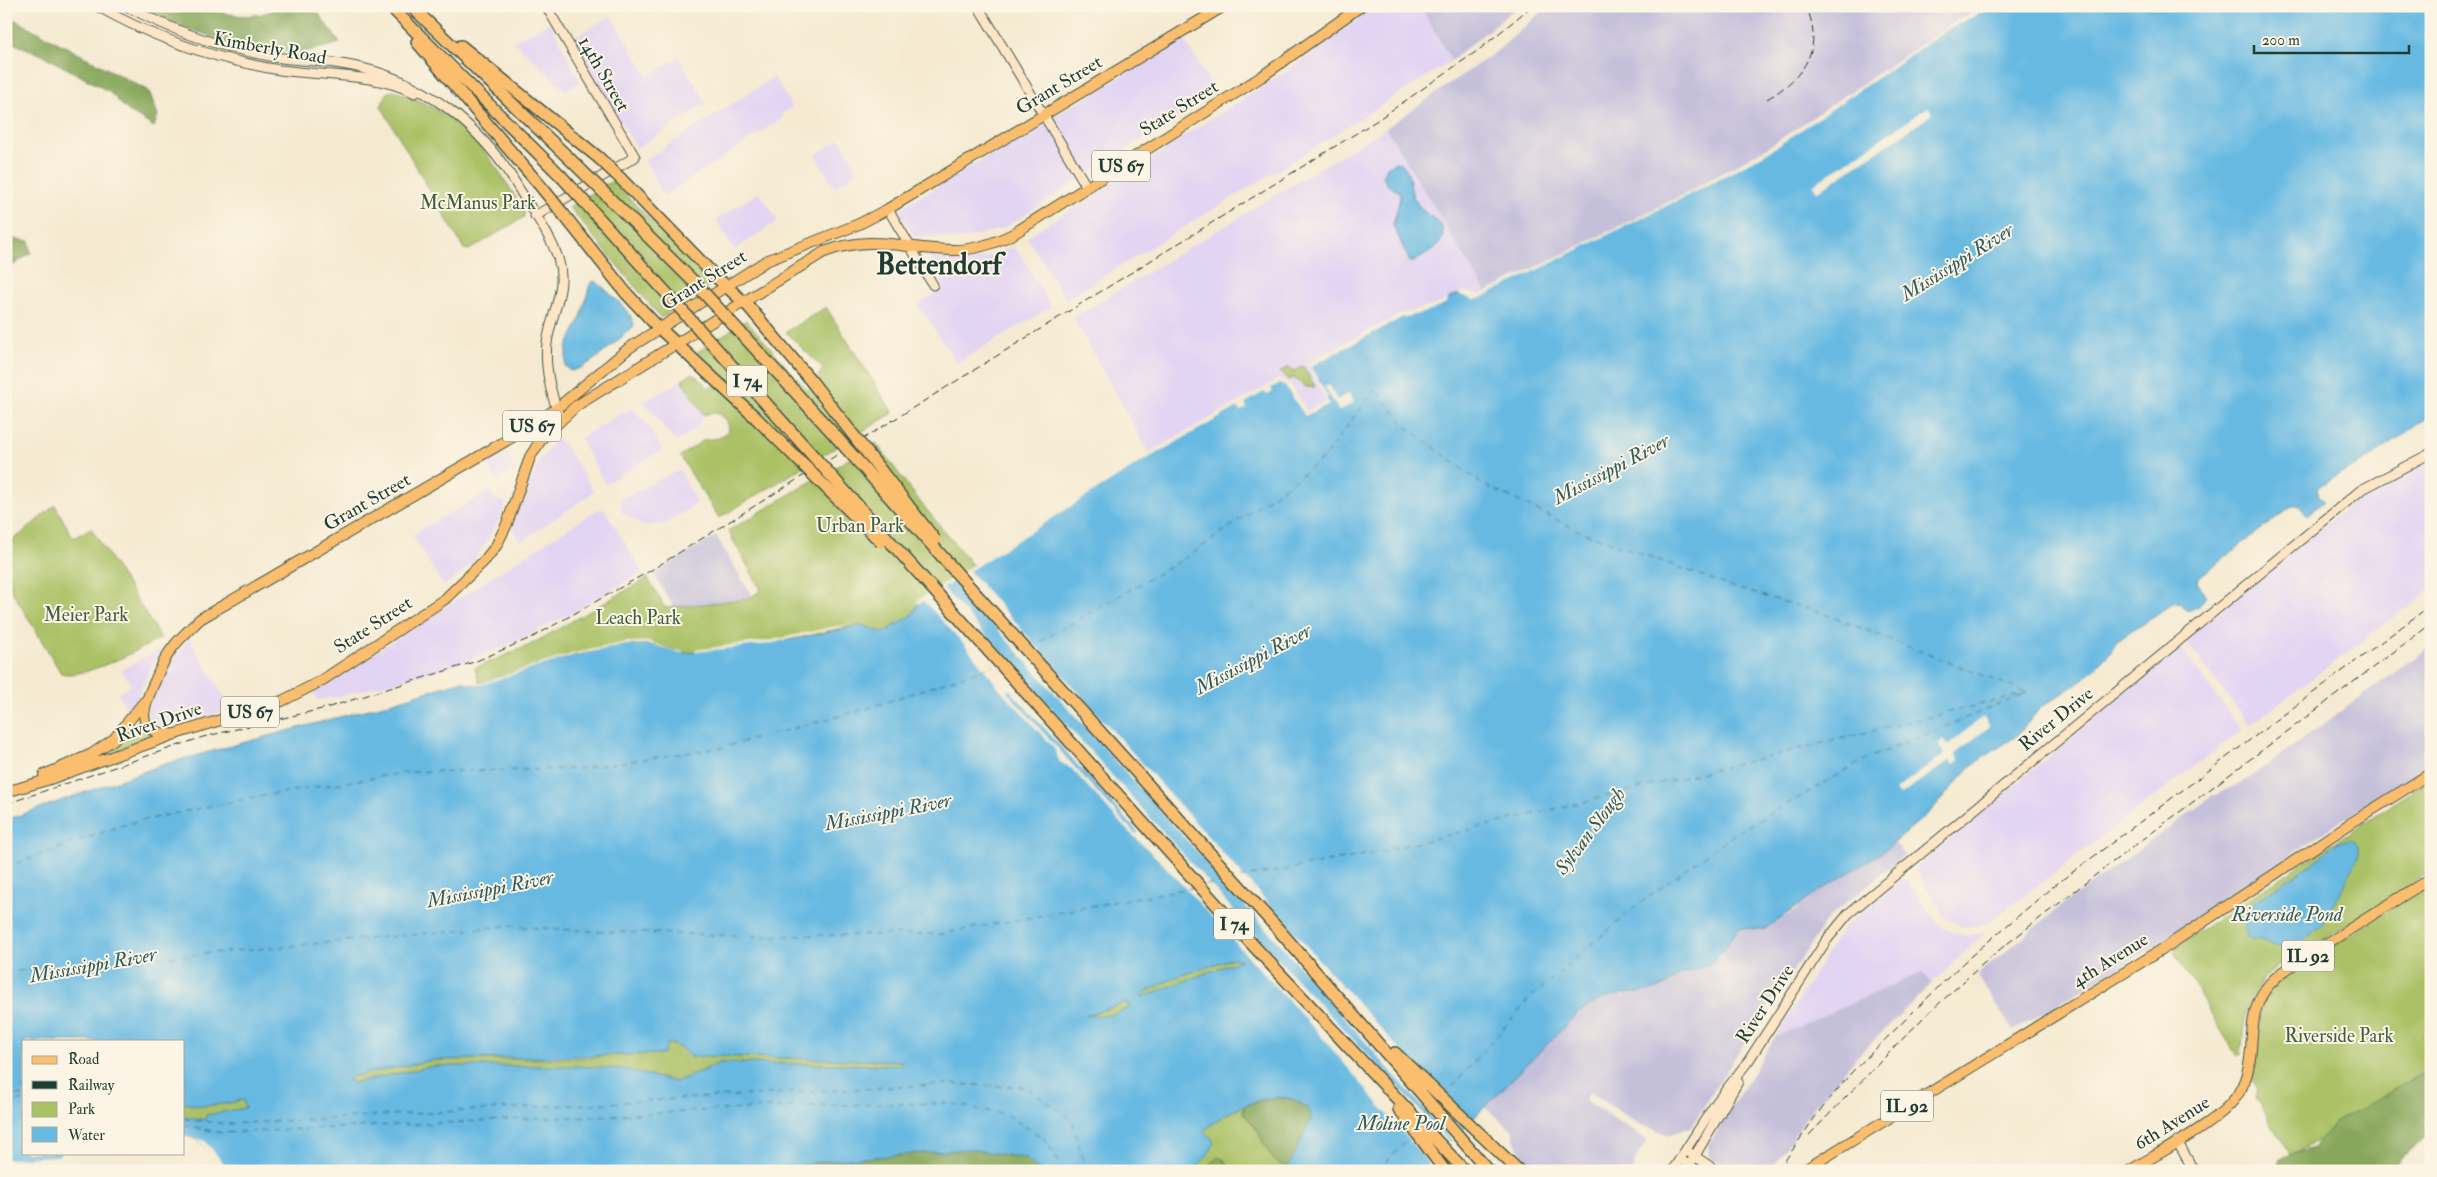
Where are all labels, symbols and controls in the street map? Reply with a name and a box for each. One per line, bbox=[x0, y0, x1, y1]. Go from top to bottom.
scale bar bbox=[2254, 22, 2410, 54]
street label: Kimberly Road bbox=[212, 26, 329, 70]
text: 200 m bbox=[2262, 31, 2300, 50]
street label: 14th Street bbox=[573, 32, 635, 116]
street label: Grant Street bbox=[1011, 50, 1107, 120]
street label: State Street bbox=[1135, 74, 1223, 142]
road number: US 67 bbox=[1092, 150, 1150, 182]
park label: McManus Park bbox=[420, 191, 536, 215]
water label: Mississippi River bbox=[1895, 217, 2019, 307]
street label: Grant Street bbox=[657, 244, 751, 316]
district label: Bettendorf bbox=[876, 247, 1006, 283]
road number: I 74 bbox=[727, 366, 767, 396]
road number: US 67 bbox=[503, 411, 561, 442]
water label: Mississippi River bbox=[1548, 427, 1675, 511]
street label: Grant Street bbox=[319, 467, 415, 537]
park label: Urban Park bbox=[816, 514, 904, 538]
street label: State Street bbox=[329, 591, 417, 659]
park label: Meier Park bbox=[44, 603, 128, 627]
park label: Leach Park bbox=[595, 606, 681, 630]
water label: Mississippi River bbox=[1190, 617, 1317, 701]
street label: River Drive bbox=[2014, 682, 2098, 756]
street label: River Drive bbox=[113, 696, 205, 748]
road number: US 67 bbox=[221, 696, 279, 728]
water label: Sylvan Slough bbox=[1548, 782, 1631, 881]
water label: Mississippi River bbox=[822, 787, 955, 837]
water label: Mississippi River bbox=[424, 864, 557, 914]
water label: Riverside Pond bbox=[2230, 902, 2344, 927]
road number: I 74 bbox=[1214, 909, 1254, 940]
street label: 4th Avenue bbox=[2067, 927, 2153, 993]
road number: IL 92 bbox=[2282, 940, 2334, 971]
water label: Mississippi River bbox=[27, 941, 160, 989]
street label: River Drive bbox=[1731, 960, 1799, 1048]
park label: Riverside Park bbox=[2285, 1024, 2393, 1048]
legend bbox=[22, 1040, 185, 1154]
text: Road bbox=[68, 1050, 100, 1069]
text: Railway bbox=[68, 1076, 115, 1095]
road number: IL 92 bbox=[1881, 1090, 1933, 1122]
street label: 6th Avenue bbox=[2130, 1090, 2214, 1156]
text: Park bbox=[68, 1100, 95, 1119]
water label: Moline Pool bbox=[1356, 1111, 1447, 1136]
text: Water bbox=[67, 1126, 105, 1145]

